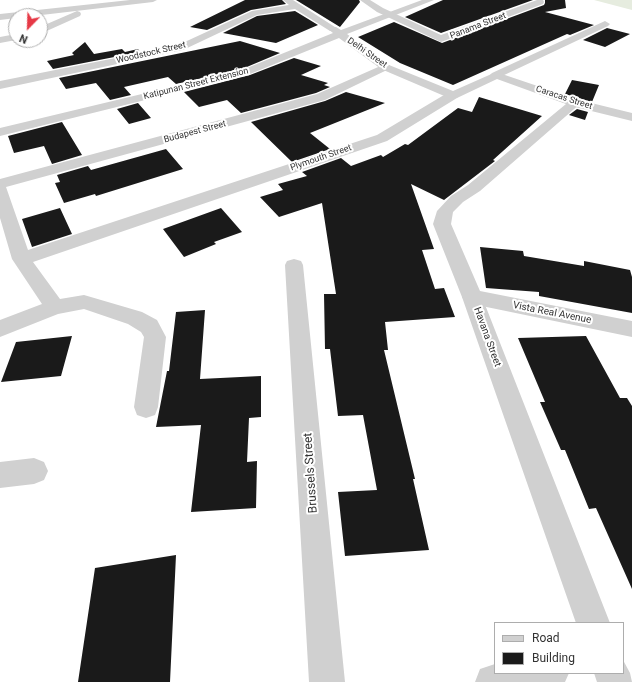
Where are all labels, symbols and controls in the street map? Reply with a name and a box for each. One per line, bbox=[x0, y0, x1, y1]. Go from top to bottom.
north arrow bbox=[8, 8, 48, 48]
street label: Panama Street bbox=[448, 10, 508, 42]
text: N bbox=[17, 31, 30, 46]
street label: Delhi Street bbox=[345, 35, 389, 71]
street label: Woodstock Street bbox=[115, 40, 187, 66]
street label: Katipunan Street Extension bbox=[142, 66, 250, 102]
street label: Caracas Street bbox=[534, 84, 594, 112]
street label: Budapest Street bbox=[163, 119, 227, 145]
street label: Plymouth Street bbox=[289, 142, 353, 174]
street label: Vista Real Avenue bbox=[512, 300, 592, 326]
street label: Havana Street bbox=[471, 306, 503, 368]
street label: Brussels Street bbox=[301, 432, 321, 514]
legend bbox=[494, 622, 624, 674]
text: Road bbox=[532, 631, 560, 645]
text: Building bbox=[532, 651, 575, 665]

